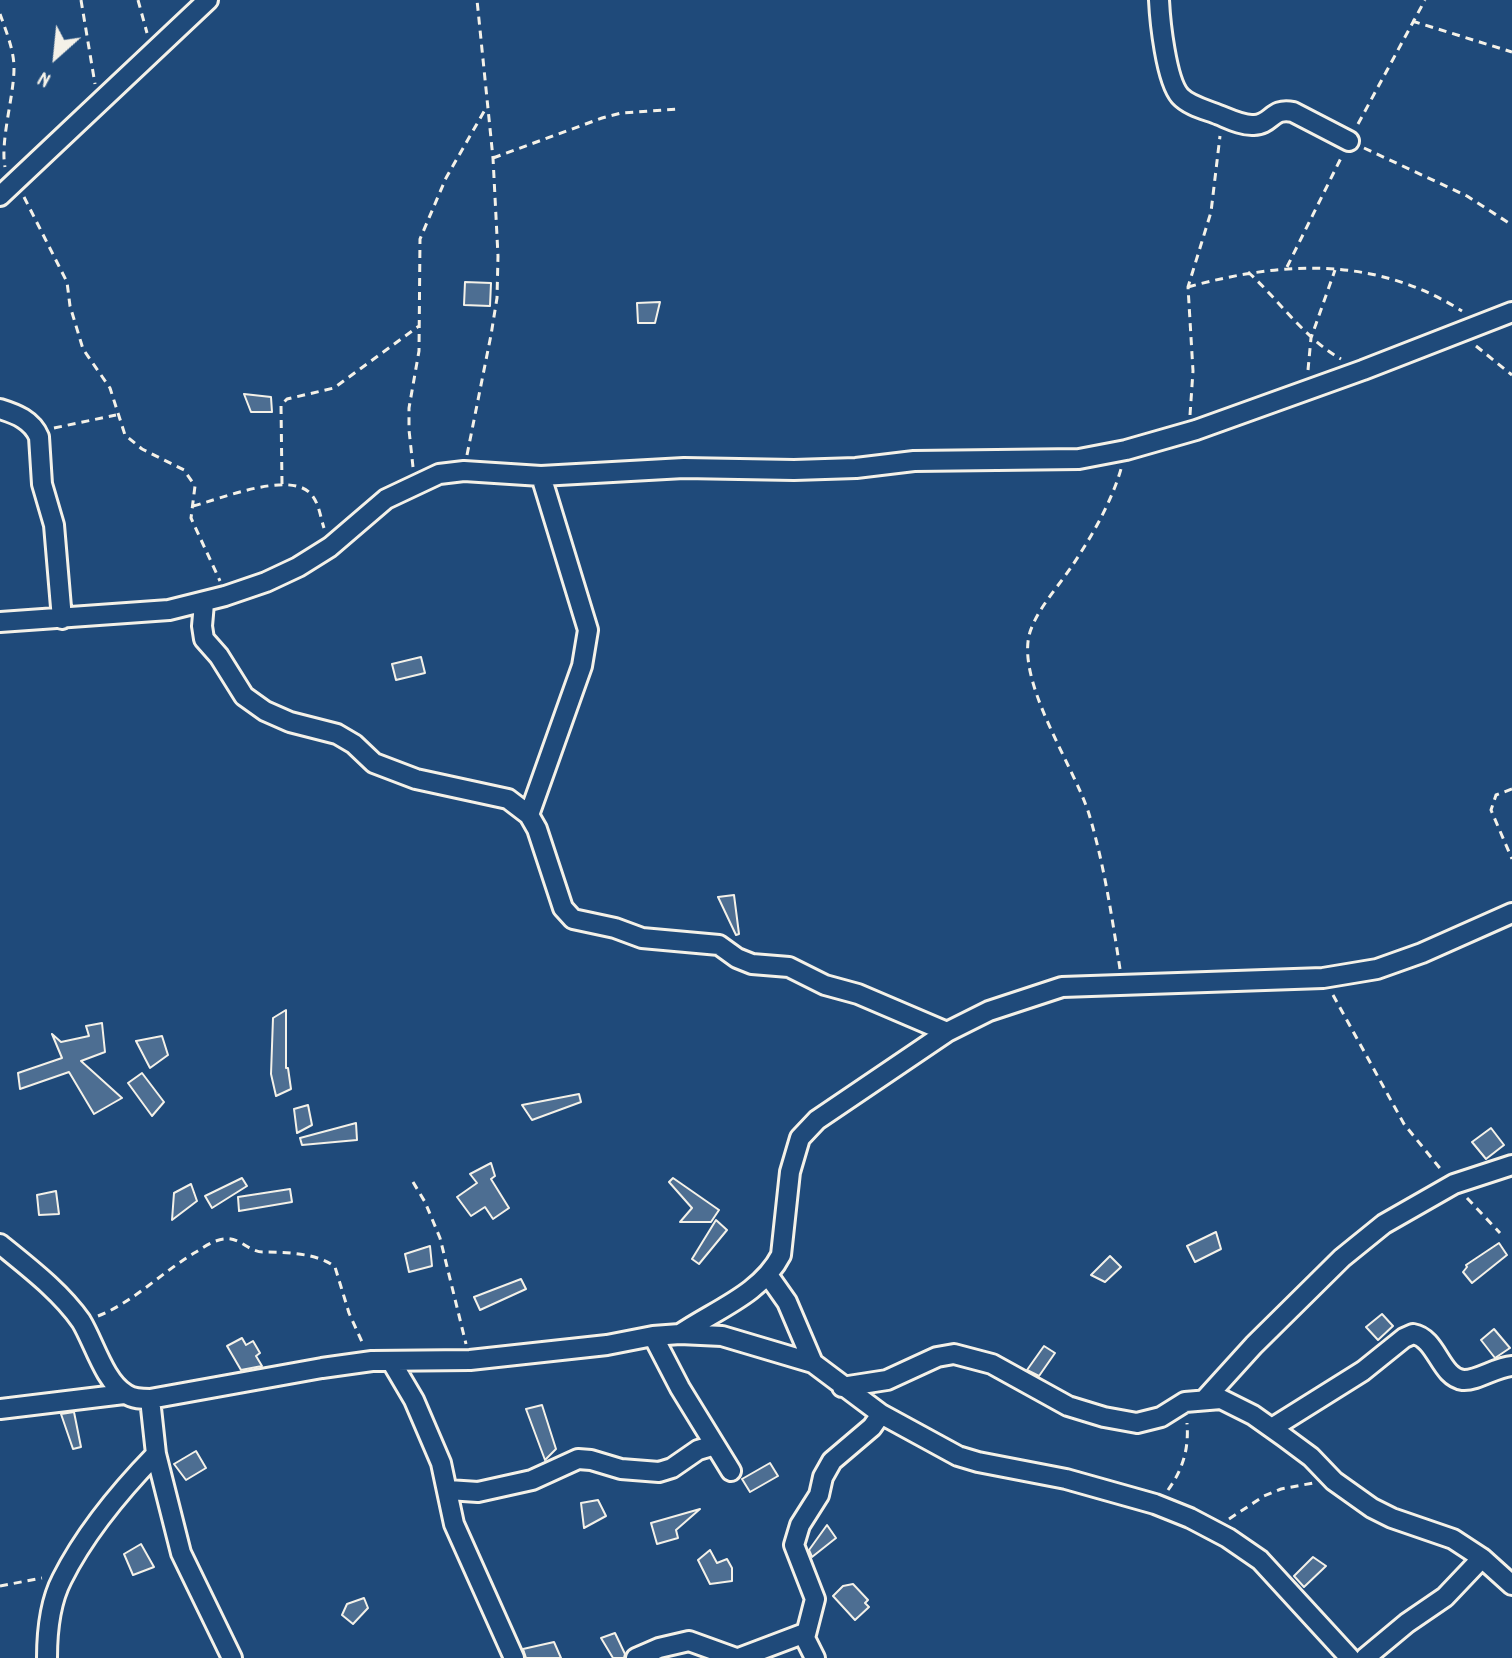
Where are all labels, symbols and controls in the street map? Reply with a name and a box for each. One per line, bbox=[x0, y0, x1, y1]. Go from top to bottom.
north arrow bbox=[16, 16, 96, 96]
text: N bbox=[33, 62, 57, 94]

